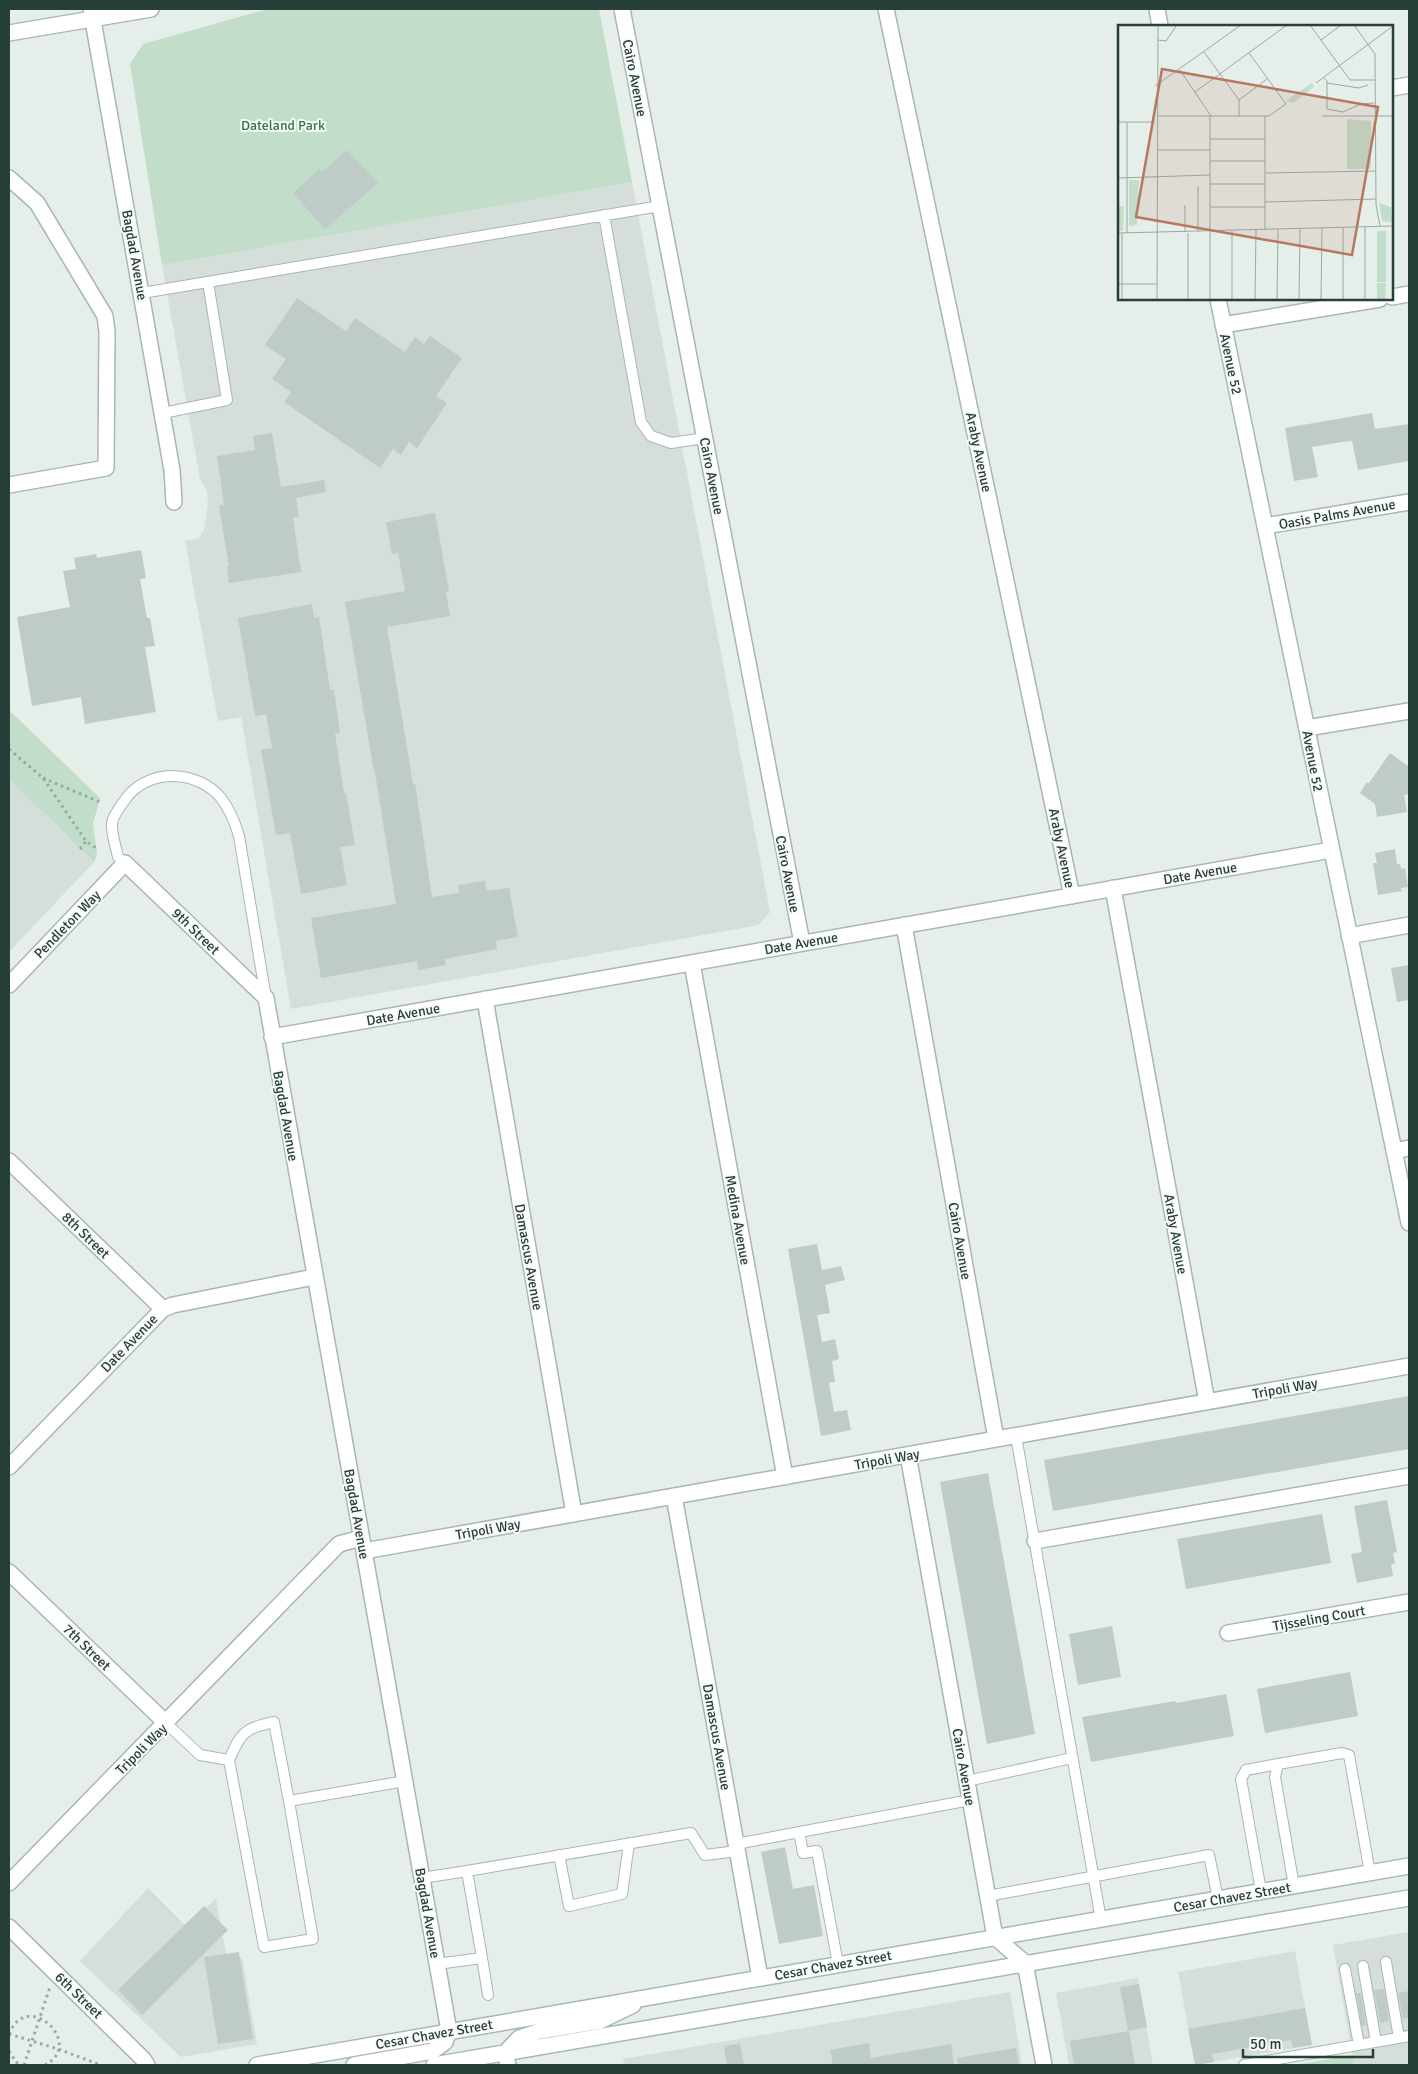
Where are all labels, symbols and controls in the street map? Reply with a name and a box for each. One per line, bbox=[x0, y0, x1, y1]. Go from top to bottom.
inset map bbox=[1118, 25, 1393, 300]
street label: Cairo Avenue bbox=[619, 38, 650, 118]
park label: Dateland Park bbox=[241, 117, 325, 134]
street label: Bagdad Avenue bbox=[118, 208, 151, 302]
street label: Avenue 52 bbox=[1216, 332, 1245, 396]
street label: Araby Avenue bbox=[962, 410, 995, 494]
street label: Cairo Avenue bbox=[696, 436, 727, 516]
street label: Oasis Palms Avenue bbox=[1277, 496, 1397, 533]
street label: Avenue 52 bbox=[1298, 729, 1327, 793]
street label: Araby Avenue bbox=[1045, 806, 1078, 890]
street label: Cairo Avenue bbox=[772, 834, 803, 914]
street label: Date Avenue bbox=[1162, 859, 1238, 888]
street label: Pendleton Way bbox=[31, 886, 104, 962]
street label: 9th Street bbox=[168, 905, 223, 958]
street label: Date Avenue bbox=[763, 929, 839, 958]
street label: Date Avenue bbox=[365, 1000, 441, 1029]
street label: Bagdad Avenue bbox=[269, 1069, 302, 1163]
street label: Medina Avenue bbox=[721, 1174, 754, 1266]
street label: Araby Avenue bbox=[1160, 1192, 1191, 1276]
street label: Cairo Avenue bbox=[944, 1201, 975, 1281]
street label: Damascus Avenue bbox=[511, 1203, 546, 1312]
street label: 8th Street bbox=[58, 1209, 113, 1262]
street label: Date Avenue bbox=[97, 1311, 161, 1376]
street label: Tripoli Way bbox=[1251, 1374, 1319, 1403]
street label: Tripoli Way bbox=[853, 1445, 921, 1474]
street label: Bagdad Avenue bbox=[340, 1467, 373, 1561]
street label: Tripoli Way bbox=[454, 1515, 522, 1544]
street label: Tijsseling Court bbox=[1272, 1602, 1367, 1635]
street label: 7th Street bbox=[59, 1621, 114, 1674]
street label: Damascus Avenue bbox=[699, 1683, 734, 1792]
street label: Tripoli Way bbox=[112, 1720, 171, 1779]
street label: Cairo Avenue bbox=[948, 1727, 979, 1807]
street label: Bagdad Avenue bbox=[411, 1866, 444, 1960]
street label: Cesar Chavez Street bbox=[1172, 1879, 1292, 1916]
street label: Cesar Chavez Street bbox=[773, 1947, 893, 1984]
street label: 6th Street bbox=[51, 1969, 106, 2022]
street label: Cesar Chavez Street bbox=[374, 2016, 494, 2053]
scale bar bbox=[1243, 2026, 1373, 2058]
text: 50 m bbox=[1250, 2035, 1281, 2053]

